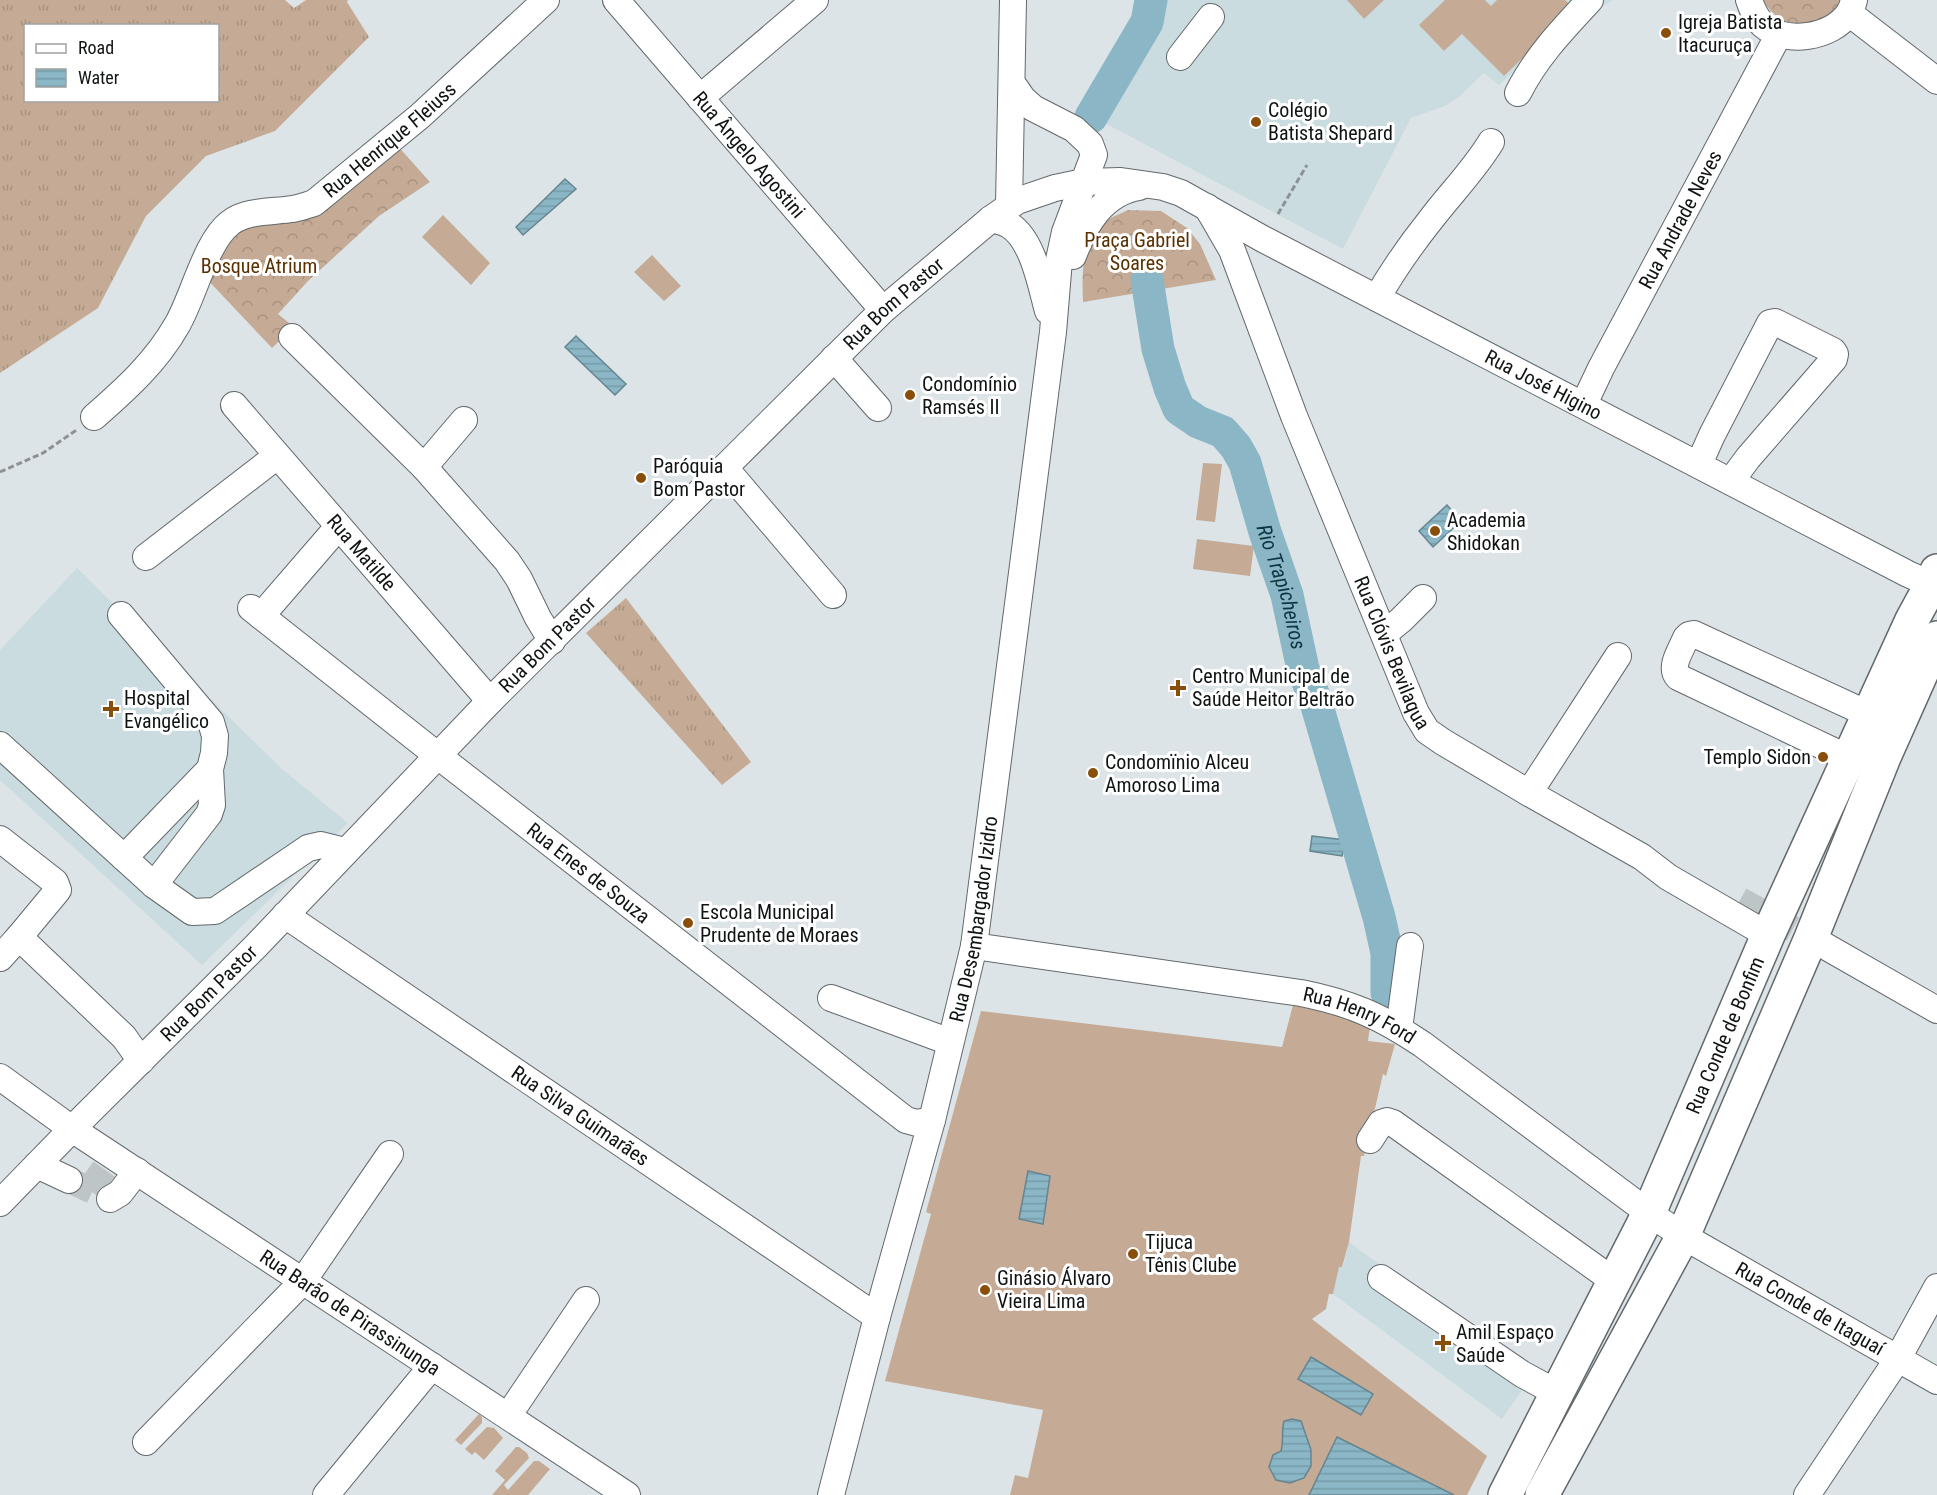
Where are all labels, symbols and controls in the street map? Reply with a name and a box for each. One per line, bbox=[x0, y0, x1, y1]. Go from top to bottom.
place label: Igreja Batista Itacuruça bbox=[1678, 10, 1782, 57]
legend bbox=[24, 24, 219, 102]
marker: Igreja Batista Itacuruça bbox=[1659, 26, 1673, 40]
text: Road bbox=[78, 37, 114, 58]
text: Water bbox=[78, 67, 120, 88]
street label: Rua Henrique Fleiuss bbox=[318, 77, 461, 203]
street label: Rua Ângelo Agostini bbox=[688, 86, 810, 223]
place label: Colégio Batista Shepard bbox=[1268, 98, 1393, 145]
marker: Colégio Batista Shepard bbox=[1249, 115, 1263, 129]
street label: Rua Andrade Neves bbox=[1633, 146, 1727, 293]
park label: Praça Gabriel Soares bbox=[1084, 228, 1190, 275]
street label: Rua Bom Pastor bbox=[838, 252, 948, 355]
park label: Bosque Atrium bbox=[201, 254, 317, 278]
street label: Rua José Higino bbox=[1481, 344, 1606, 425]
place label: Condomínio Ramsés II bbox=[922, 372, 1017, 419]
marker: Condomínio Ramsés II bbox=[903, 388, 917, 402]
place label: Paróquia Bom Pastor bbox=[653, 454, 745, 501]
marker: Paróquia Bom Pastor bbox=[634, 471, 648, 485]
place label: Academia Shidokan bbox=[1447, 508, 1526, 555]
street label: Rua Matilde bbox=[322, 509, 401, 596]
water label: Rio Trapicheiros bbox=[1251, 522, 1310, 652]
marker: Academia Shidokan bbox=[1428, 524, 1442, 538]
street label: Rua Clóvis Bevilaqua bbox=[1349, 572, 1435, 734]
street label: Rua Bom Pastor bbox=[494, 591, 600, 697]
place label: Centro Municipal de Saúde Heitor Beltrão bbox=[1192, 664, 1354, 711]
marker: Centro Municipal de Saúde Heitor Beltrão bbox=[1169, 679, 1187, 697]
place label: Hospital Evangélico bbox=[124, 686, 209, 733]
marker: Hospital Evangélico bbox=[102, 700, 120, 718]
place label: Templo Sidon bbox=[1703, 745, 1811, 769]
place label: Condomïnio Alceu Amoroso Lima bbox=[1105, 750, 1249, 797]
marker: Templo Sidon bbox=[1816, 750, 1830, 764]
marker: Condomïnio Alceu Amoroso Lima bbox=[1086, 766, 1100, 780]
street label: Rua Desembargador Izidro bbox=[944, 815, 1003, 1024]
street label: Rua Enes de Souza bbox=[522, 817, 655, 928]
place label: Escola Municipal Prudente de Moraes bbox=[700, 900, 859, 947]
marker: Escola Municipal Prudente de Moraes bbox=[681, 916, 695, 930]
street label: Rua Bom Pastor bbox=[155, 940, 262, 1046]
street label: Rua Conde de Bonfim bbox=[1681, 953, 1769, 1118]
street label: Rua Henry Ford bbox=[1301, 982, 1420, 1049]
street label: Rua Silva Guimarães bbox=[507, 1060, 654, 1171]
place label: Tijuca Tênis Clube bbox=[1145, 1230, 1237, 1277]
street label: Rua Barão de Pirassinunga bbox=[255, 1244, 445, 1381]
marker: Tijuca Tênis Clube bbox=[1126, 1247, 1140, 1261]
street label: Rua Conde de Itaguaí bbox=[1731, 1257, 1890, 1361]
place label: Ginásio Álvaro Vieira Lima bbox=[997, 1266, 1111, 1313]
marker: Ginásio Álvaro Vieira Lima bbox=[978, 1283, 992, 1297]
place label: Amil Espaço Saúde bbox=[1456, 1320, 1554, 1367]
marker: Amil Espaço Saúde bbox=[1434, 1334, 1452, 1352]

